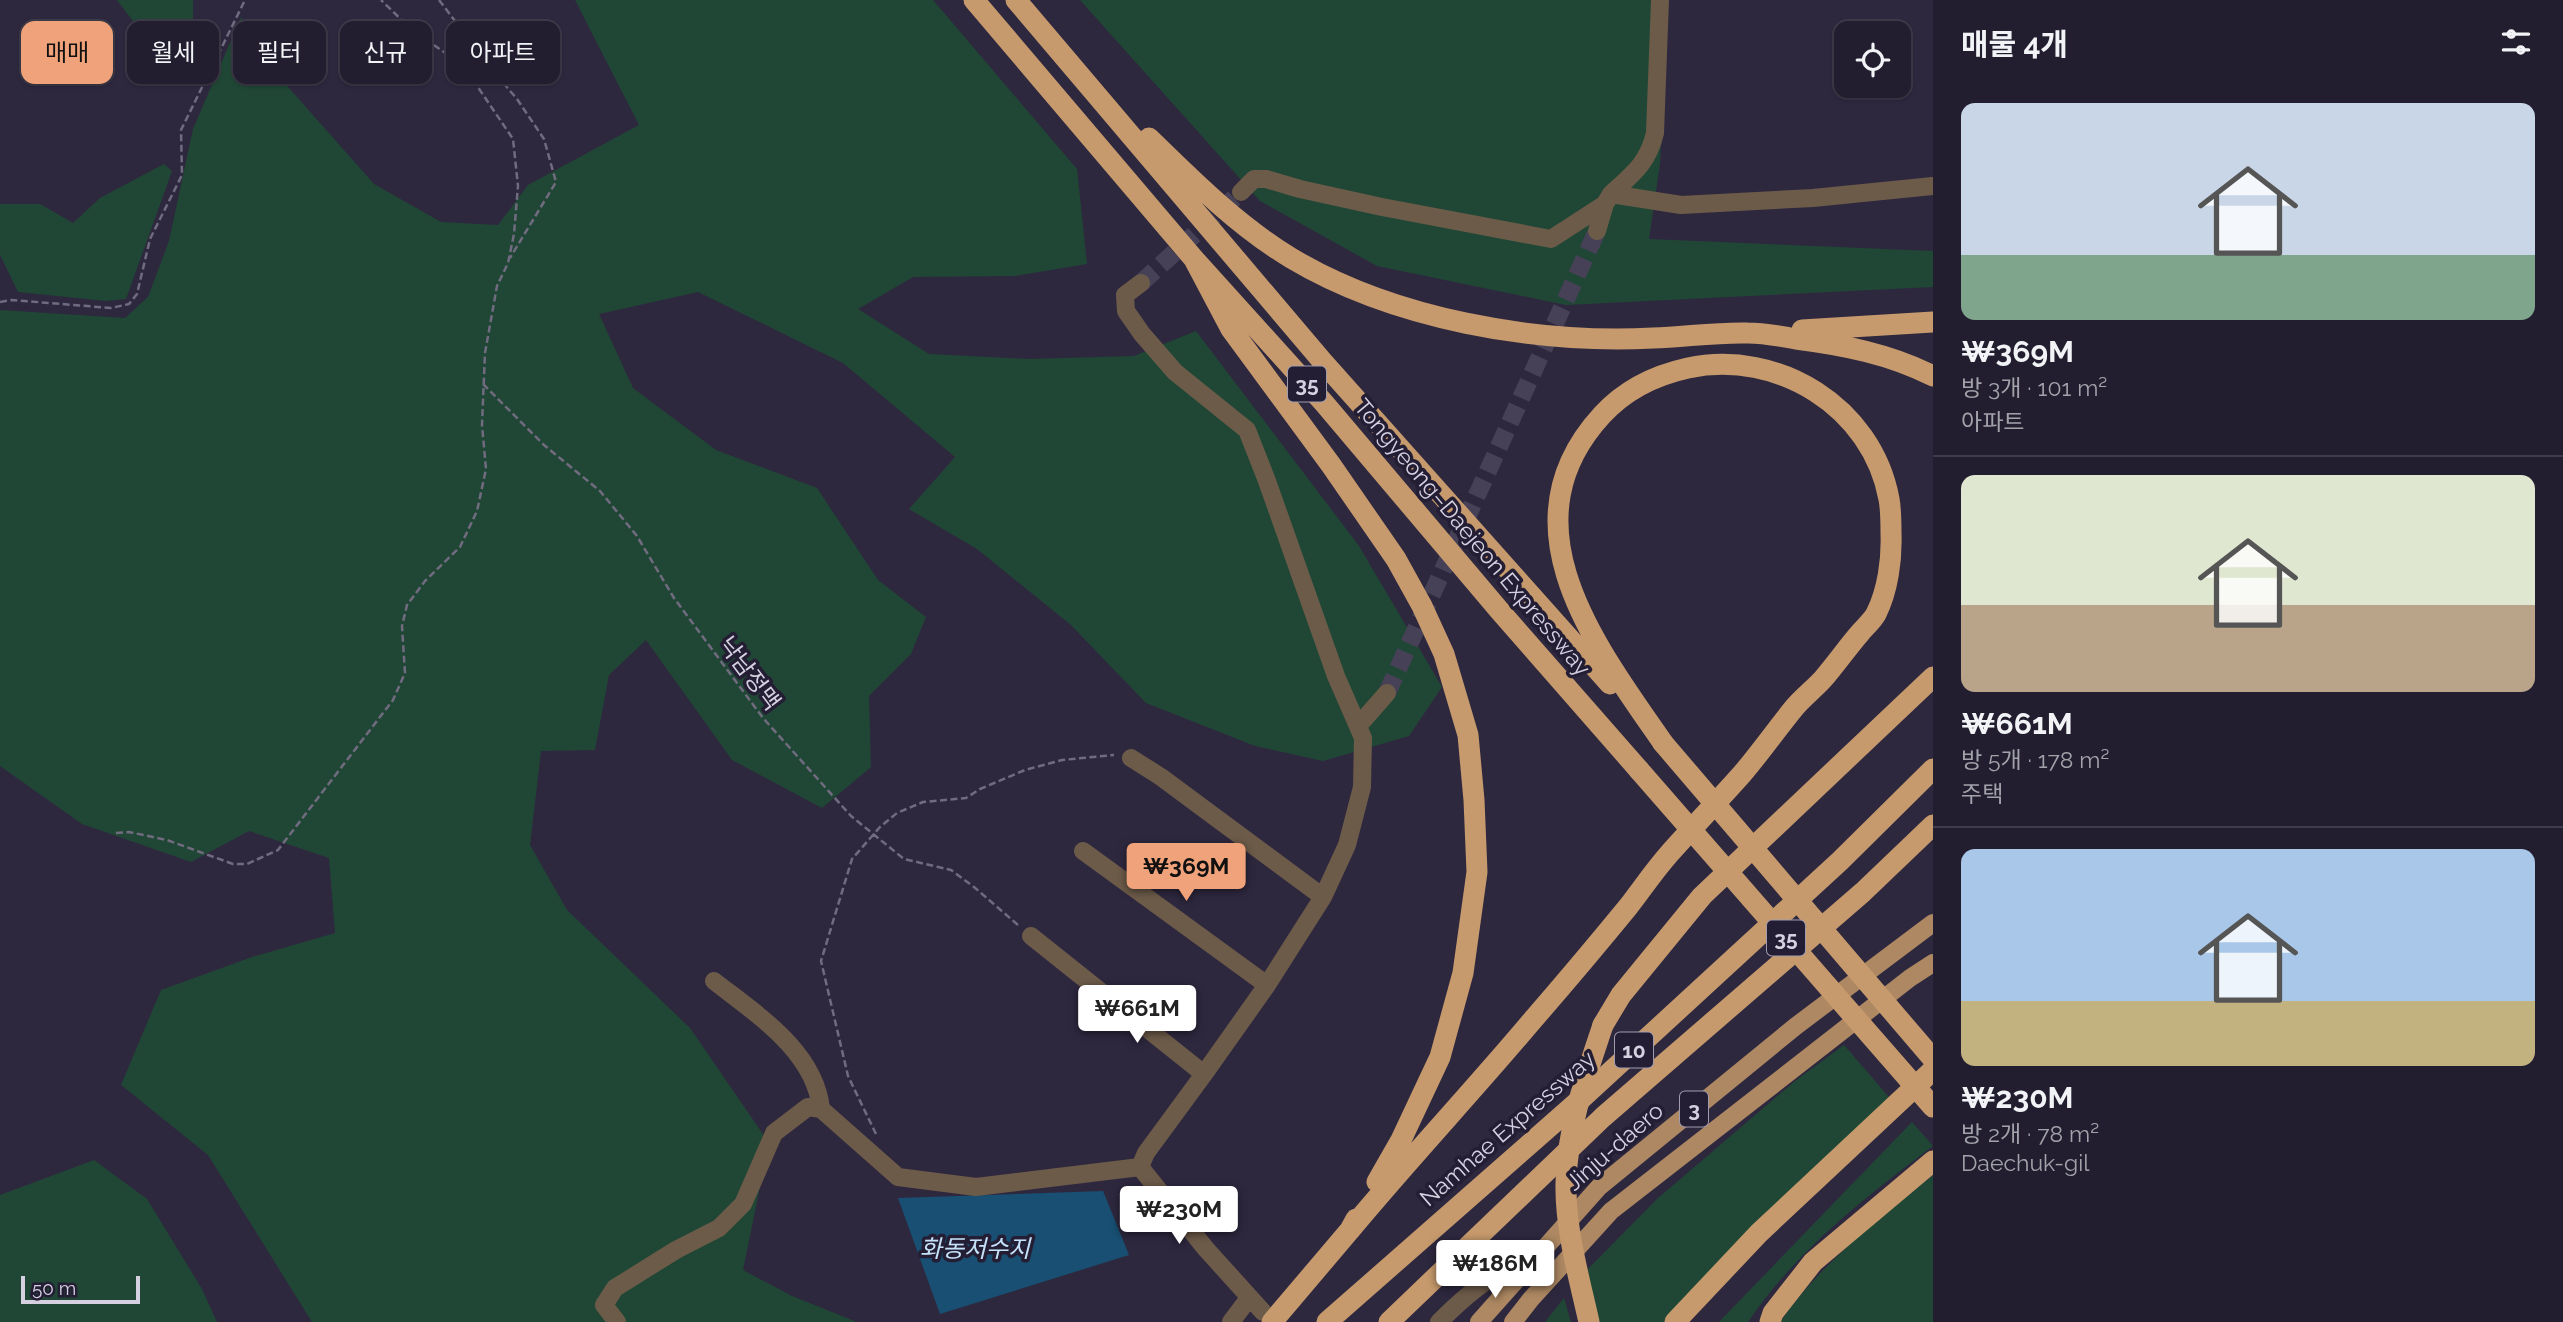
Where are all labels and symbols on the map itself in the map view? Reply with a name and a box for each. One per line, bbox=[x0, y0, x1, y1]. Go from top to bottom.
road number: 35 bbox=[1288, 366, 1326, 402]
street label: Tongyeong–Daejeon Expressway bbox=[1349, 393, 1597, 681]
street label: 낙남정맥 bbox=[714, 631, 786, 715]
pin: ₩369M bbox=[1137, 844, 1235, 903]
road number: 35 bbox=[1767, 920, 1805, 956]
pin: ₩661M bbox=[1088, 986, 1186, 1045]
road number: 10 bbox=[1615, 1032, 1653, 1068]
street label: Namhae Expressway bbox=[1414, 1045, 1600, 1211]
road number: 3 bbox=[1680, 1092, 1708, 1126]
street label: Jinju-daero bbox=[1560, 1097, 1668, 1195]
pin: ₩230M bbox=[1130, 1186, 1228, 1246]
water label: 화동저수지 bbox=[920, 1234, 1032, 1263]
pin: ₩186M bbox=[1446, 1240, 1544, 1300]
scale bar bbox=[21, 1273, 140, 1305]

